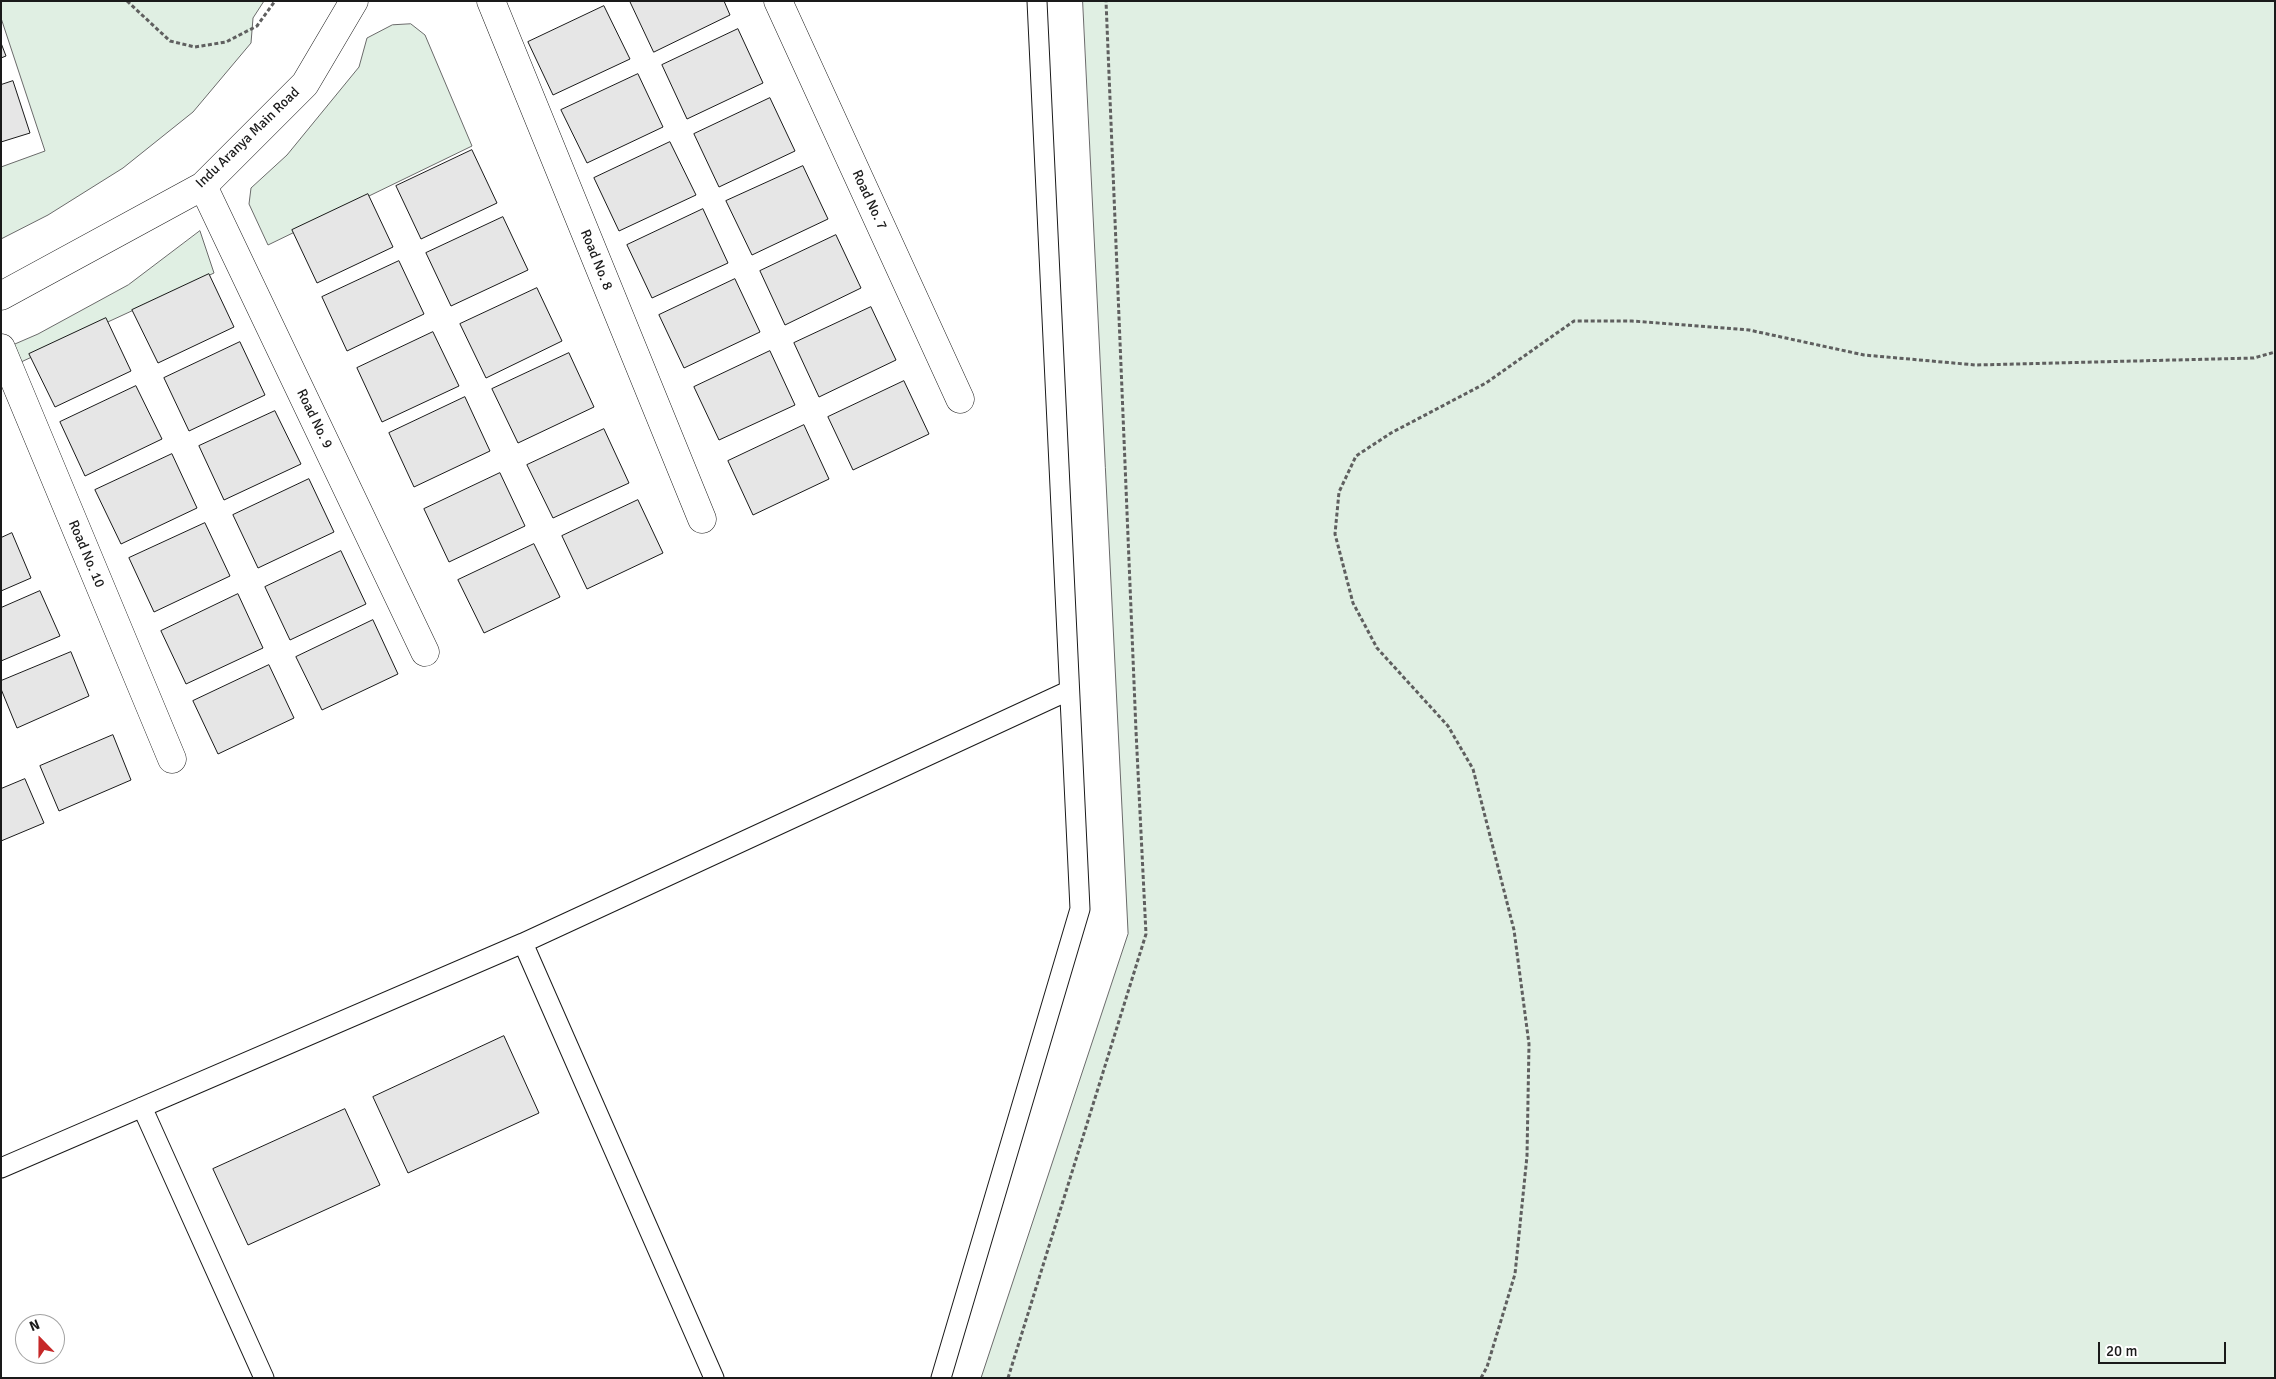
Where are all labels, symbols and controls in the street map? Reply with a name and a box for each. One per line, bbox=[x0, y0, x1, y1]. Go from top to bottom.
street label: Indu Aranya Main Road bbox=[193, 84, 303, 192]
street label: Road No. 7 bbox=[848, 167, 890, 233]
street label: Road No. 8 bbox=[576, 227, 616, 293]
street label: Road No. 9 bbox=[292, 387, 336, 451]
street label: Road No. 10 bbox=[64, 518, 108, 590]
north arrow bbox=[15, 1314, 65, 1364]
text: N bbox=[27, 1316, 42, 1335]
scale bar bbox=[2101, 1332, 2228, 1364]
text: 20 m bbox=[2106, 1342, 2137, 1360]

